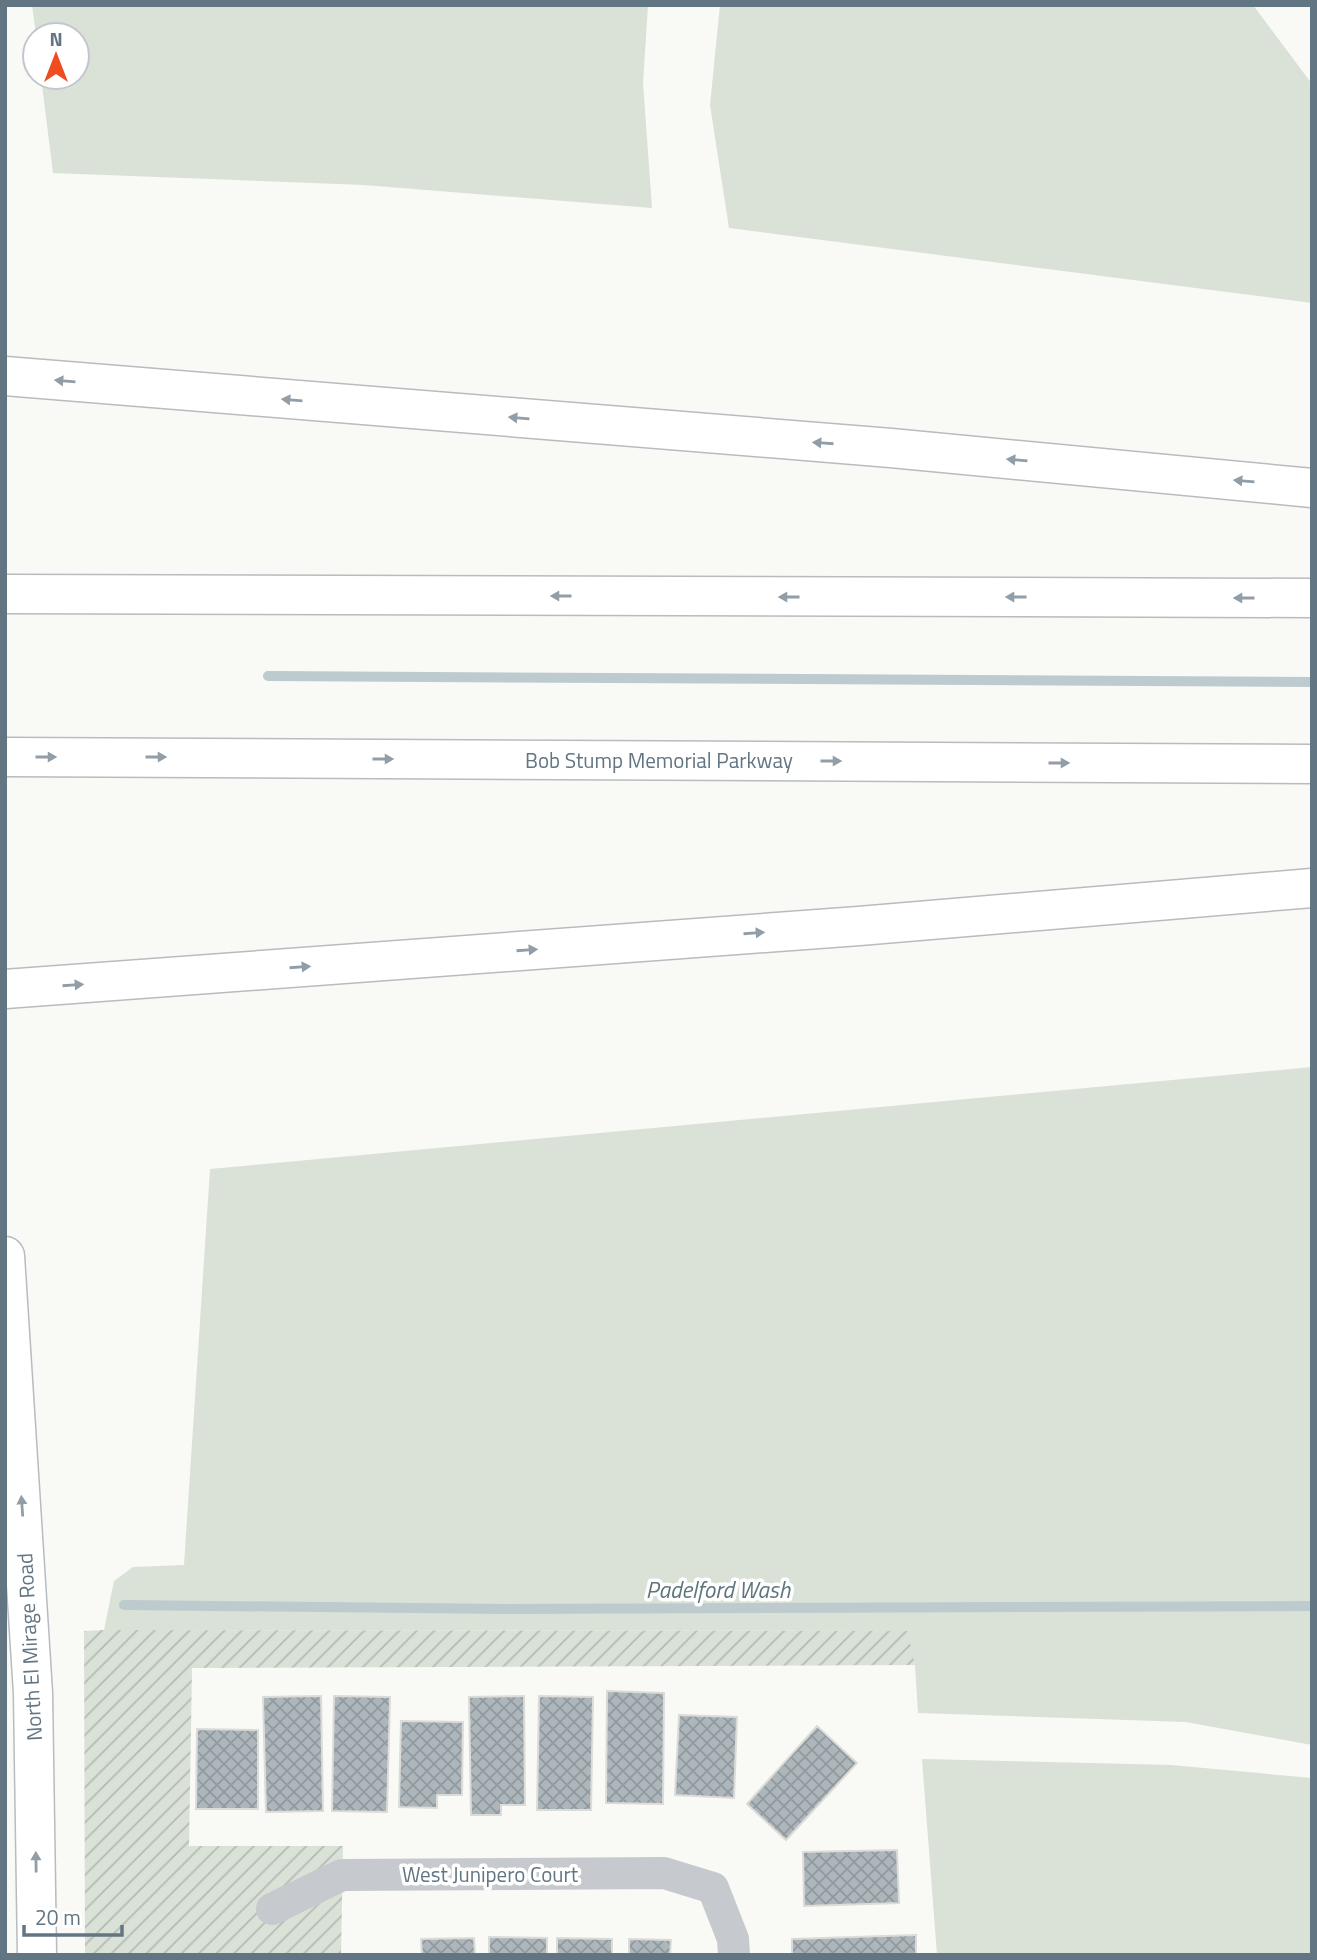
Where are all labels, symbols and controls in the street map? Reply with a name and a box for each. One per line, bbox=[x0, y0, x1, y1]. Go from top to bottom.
north arrow bbox=[21, 21, 91, 91]
text: N bbox=[49, 24, 63, 53]
one-way arrow bbox=[54, 375, 76, 386]
one-way arrow bbox=[281, 394, 303, 405]
one-way arrow bbox=[508, 412, 530, 423]
one-way arrow bbox=[812, 437, 834, 448]
one-way arrow bbox=[1006, 454, 1028, 465]
one-way arrow bbox=[1233, 475, 1255, 486]
one-way arrow bbox=[550, 590, 572, 602]
one-way arrow bbox=[777, 591, 799, 602]
one-way arrow bbox=[1005, 591, 1027, 603]
one-way arrow bbox=[1232, 592, 1254, 604]
street label: Bob Stump Memorial Parkway bbox=[525, 744, 793, 776]
one-way arrow bbox=[36, 751, 58, 763]
one-way arrow bbox=[145, 751, 167, 763]
one-way arrow bbox=[372, 753, 394, 765]
one-way arrow bbox=[820, 755, 842, 767]
one-way arrow bbox=[1048, 757, 1070, 769]
one-way arrow bbox=[743, 928, 765, 939]
one-way arrow bbox=[516, 945, 538, 956]
one-way arrow bbox=[289, 962, 311, 973]
one-way arrow bbox=[63, 979, 85, 990]
one-way arrow bbox=[16, 1495, 27, 1517]
street label: North El Mirage Road bbox=[8, 1552, 50, 1742]
water label: Padelford Wash bbox=[646, 1572, 791, 1607]
one-way arrow bbox=[30, 1851, 42, 1873]
street label: West Junipero Court bbox=[402, 1858, 579, 1890]
scale bar bbox=[24, 1894, 122, 1938]
text: 20 m bbox=[35, 1901, 81, 1933]

